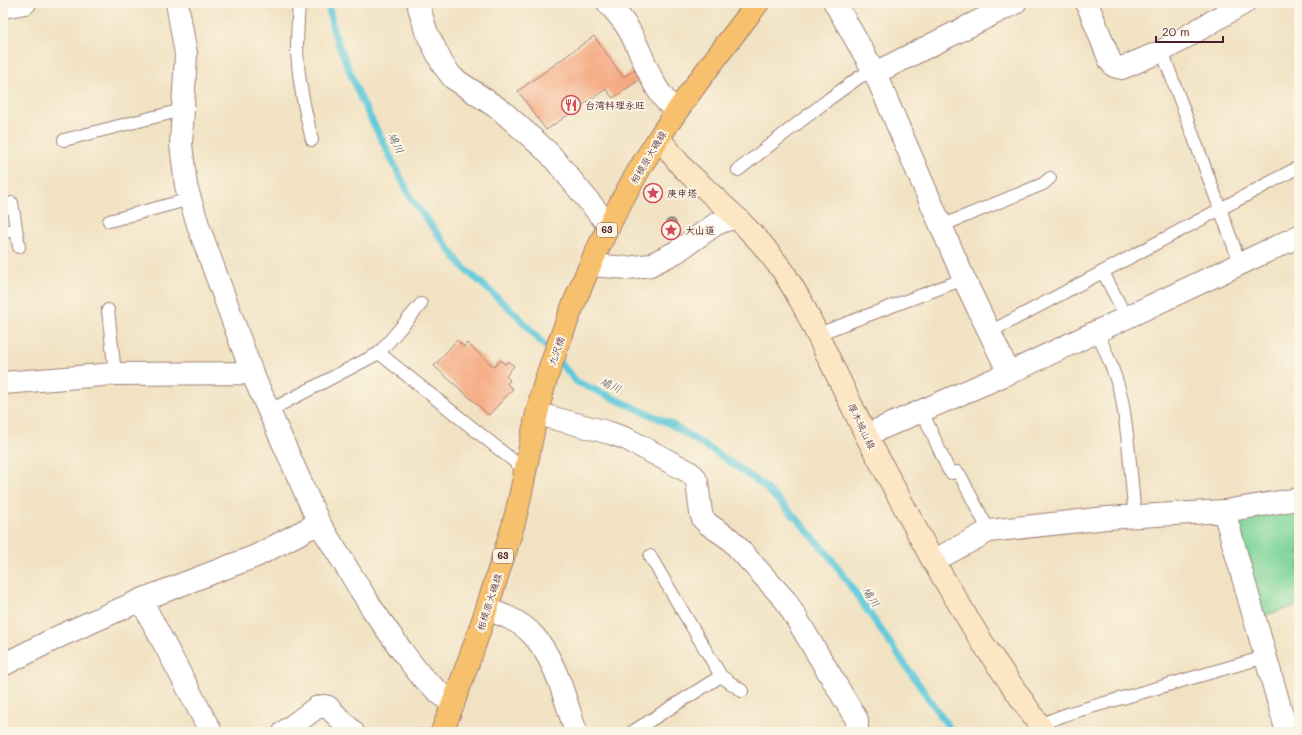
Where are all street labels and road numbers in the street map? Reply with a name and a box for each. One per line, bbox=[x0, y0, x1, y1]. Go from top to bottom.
street label: 相模原大磯線 bbox=[627, 128, 669, 186]
road number: 63 bbox=[597, 223, 617, 237]
street label: 九沢橋 bbox=[544, 335, 568, 367]
street label: 厚木城山線 bbox=[845, 400, 879, 452]
road number: 63 bbox=[493, 549, 513, 563]
street label: 相模原大磯線 bbox=[473, 571, 505, 633]

